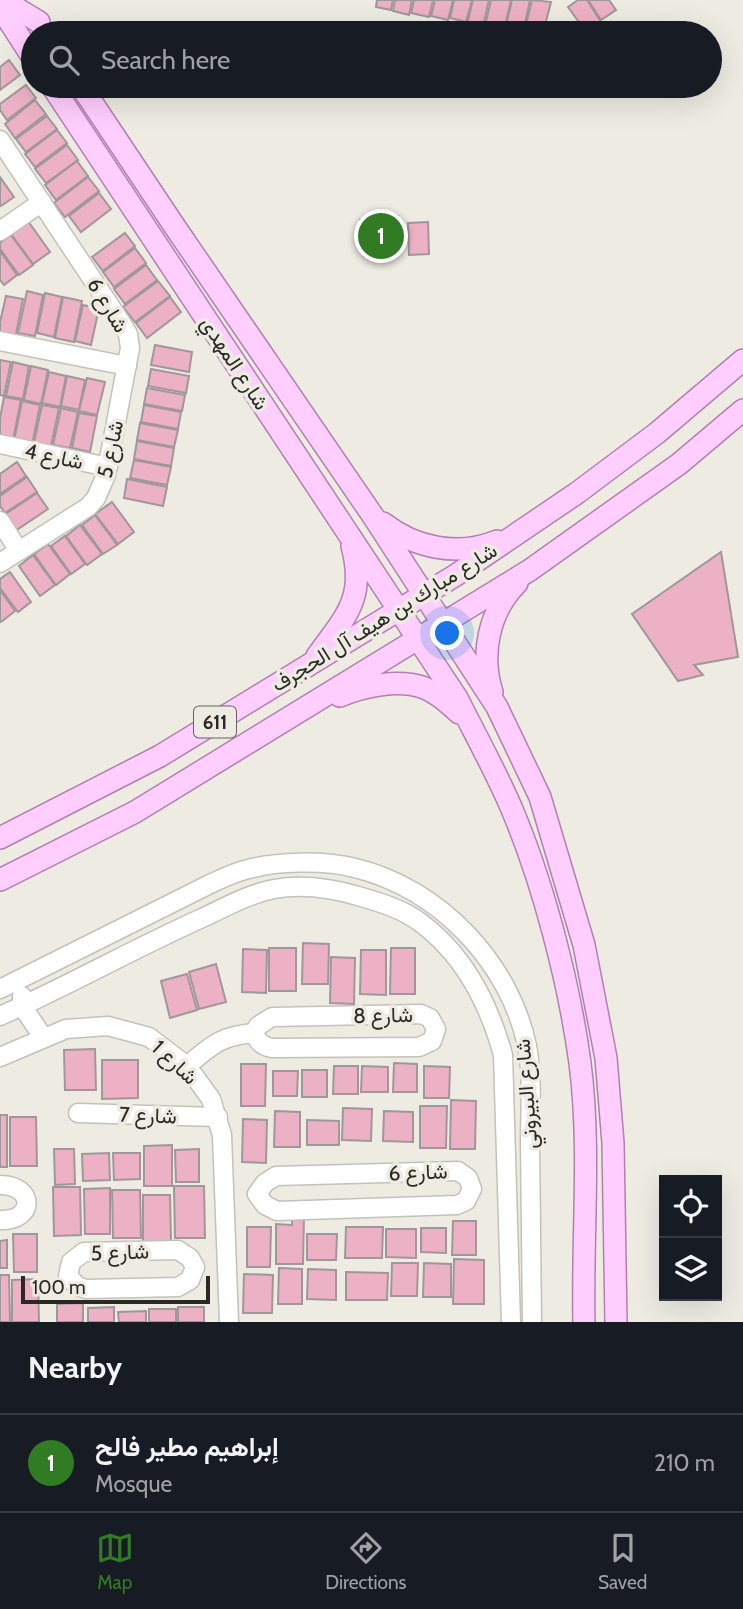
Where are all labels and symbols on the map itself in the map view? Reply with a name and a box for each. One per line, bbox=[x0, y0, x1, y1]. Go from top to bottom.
pin: 1 bbox=[358, 210, 404, 262]
street label: شارع 6 bbox=[80, 273, 134, 338]
street label: شارع المهدي bbox=[191, 312, 274, 417]
street label: شارع 5 bbox=[92, 418, 130, 481]
street label: شارع 4 bbox=[22, 438, 86, 476]
street label: شارع مبارك بن هيف آل الحجرف bbox=[267, 537, 502, 699]
your location bbox=[430, 616, 464, 650]
road number: 611 bbox=[194, 706, 236, 737]
street label: شارع 8 bbox=[353, 1002, 413, 1030]
street label: شارع 1 bbox=[145, 1035, 203, 1091]
street label: شارع البيروني bbox=[510, 1038, 547, 1150]
street label: شارع 7 bbox=[119, 1102, 177, 1130]
street label: شارع 6 bbox=[388, 1158, 448, 1188]
street label: شارع 5 bbox=[90, 1238, 150, 1268]
scale bar bbox=[21, 1273, 210, 1305]

